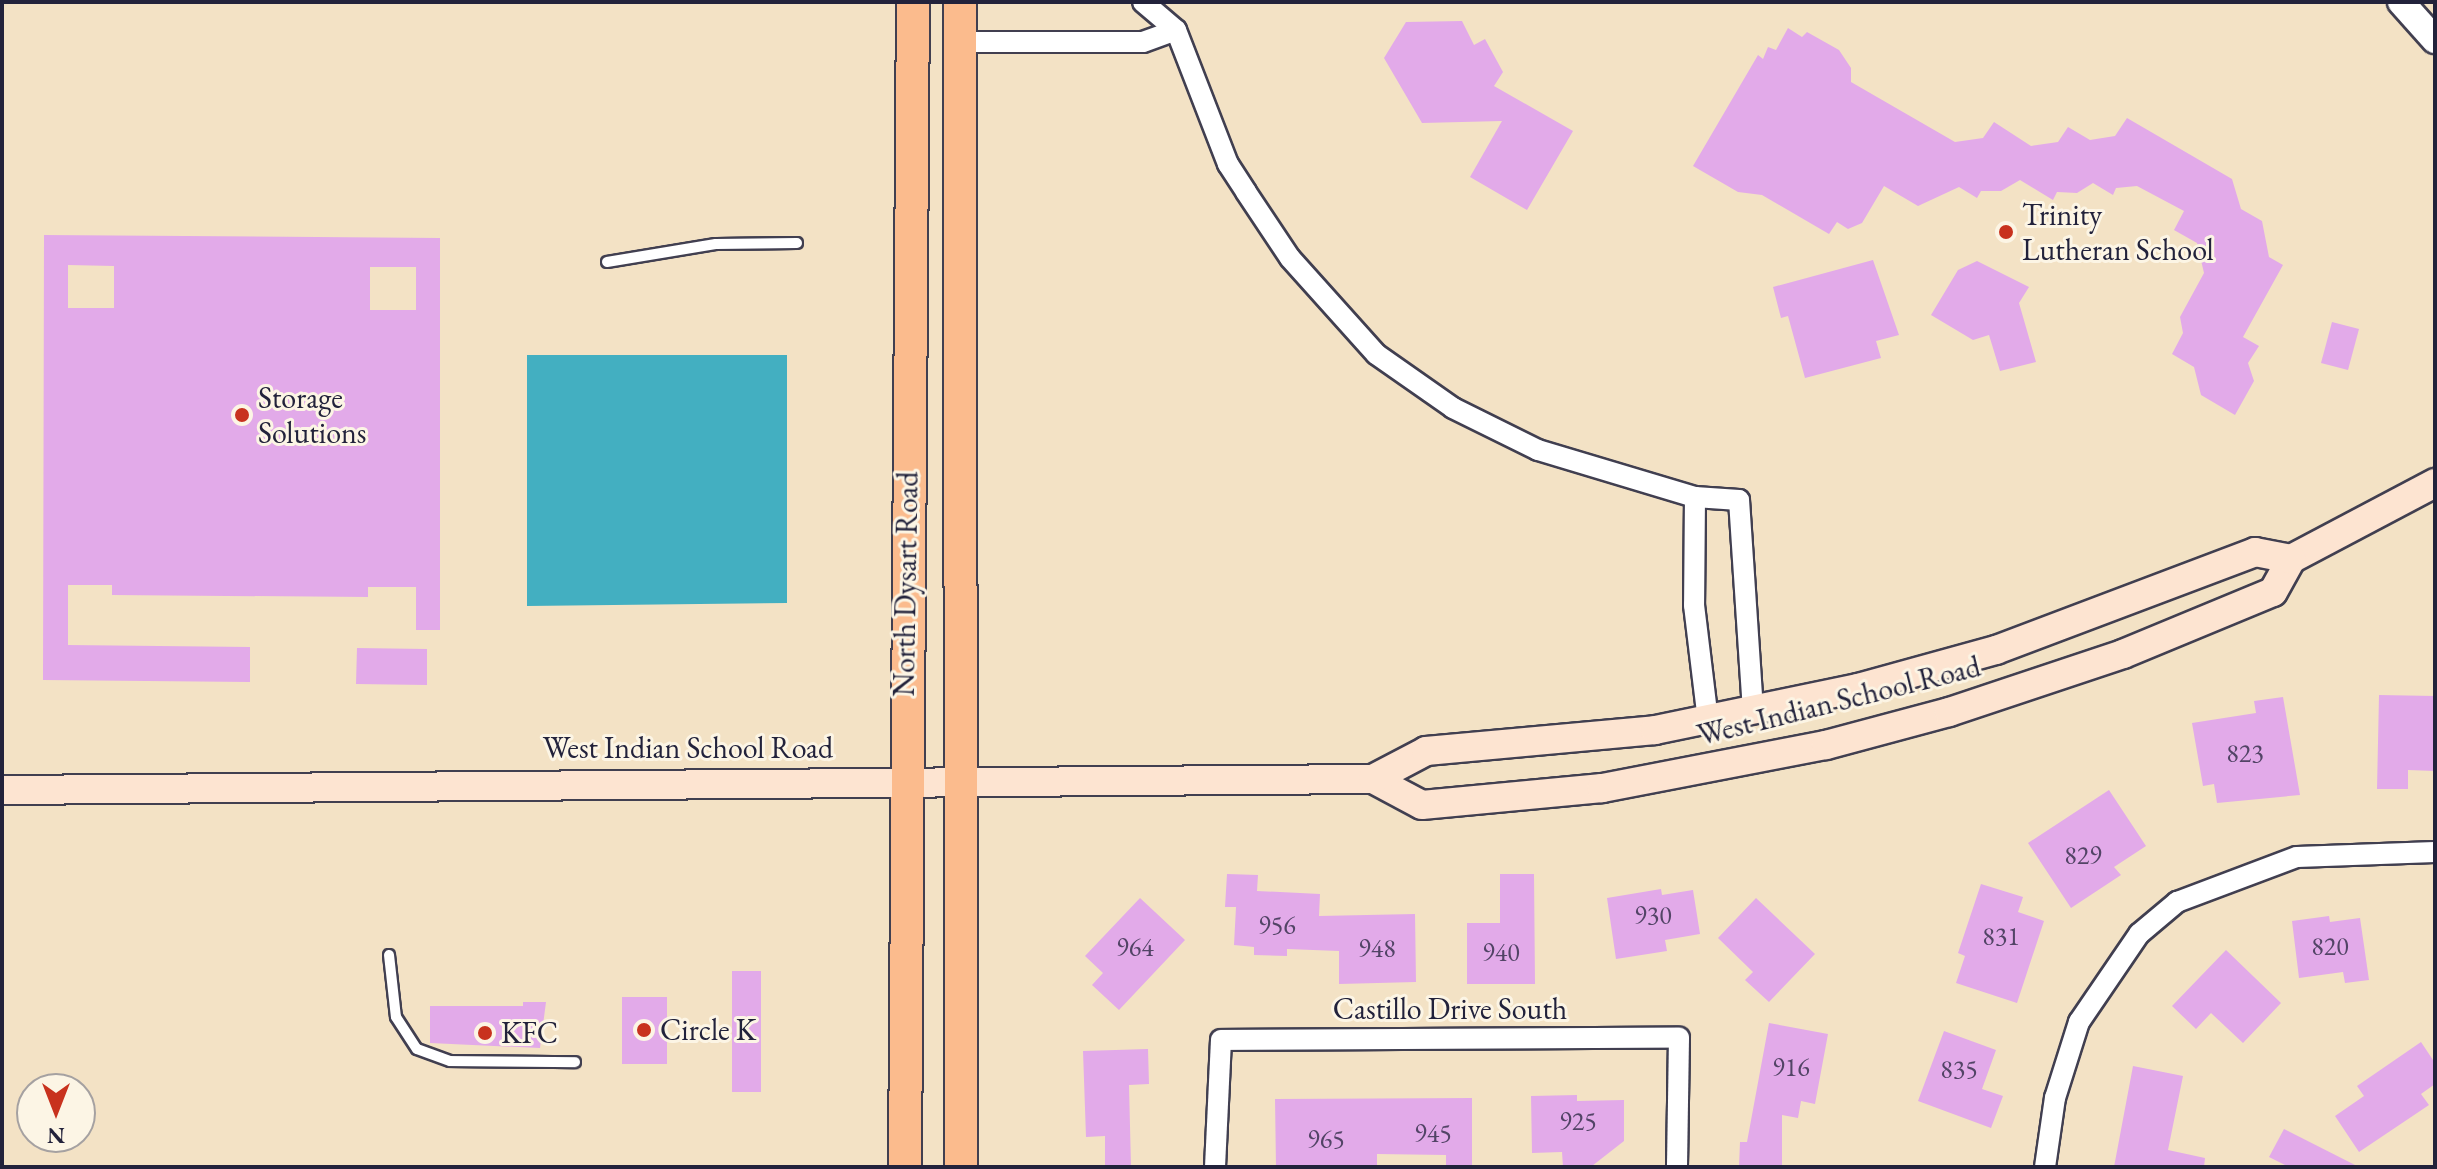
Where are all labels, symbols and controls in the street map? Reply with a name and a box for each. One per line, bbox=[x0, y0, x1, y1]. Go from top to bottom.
place label: Trinity Lutheran School bbox=[2022, 197, 2214, 268]
marker: Trinity Lutheran School bbox=[1997, 223, 2015, 241]
place label: Storage Solutions bbox=[258, 380, 367, 450]
marker: Storage Solutions bbox=[233, 406, 251, 424]
street label: North Dysart Road bbox=[886, 471, 926, 697]
street label: West Indian School Road bbox=[1694, 648, 1984, 754]
street label: West Indian School Road bbox=[543, 730, 833, 766]
house number: 823 bbox=[2226, 738, 2264, 770]
house number: 829 bbox=[2064, 840, 2102, 872]
house number: 930 bbox=[1634, 900, 1672, 932]
house number: 956 bbox=[1258, 910, 1296, 942]
house number: 831 bbox=[1982, 921, 2020, 953]
house number: 820 bbox=[2311, 931, 2349, 963]
house number: 964 bbox=[1116, 932, 1154, 964]
house number: 948 bbox=[1358, 933, 1396, 965]
house number: 940 bbox=[1482, 937, 1520, 969]
street label: Castillo Drive South bbox=[1333, 991, 1567, 1027]
place label: Circle K bbox=[660, 1012, 756, 1048]
place label: KFC bbox=[501, 1015, 558, 1051]
marker: Circle K bbox=[635, 1021, 653, 1039]
marker: KFC bbox=[476, 1024, 494, 1042]
house number: 916 bbox=[1772, 1052, 1810, 1084]
house number: 835 bbox=[1940, 1054, 1978, 1086]
north arrow bbox=[16, 1073, 96, 1153]
house number: 925 bbox=[1559, 1106, 1597, 1138]
house number: 945 bbox=[1414, 1118, 1452, 1150]
text: N bbox=[47, 1121, 65, 1150]
house number: 965 bbox=[1307, 1124, 1345, 1156]

